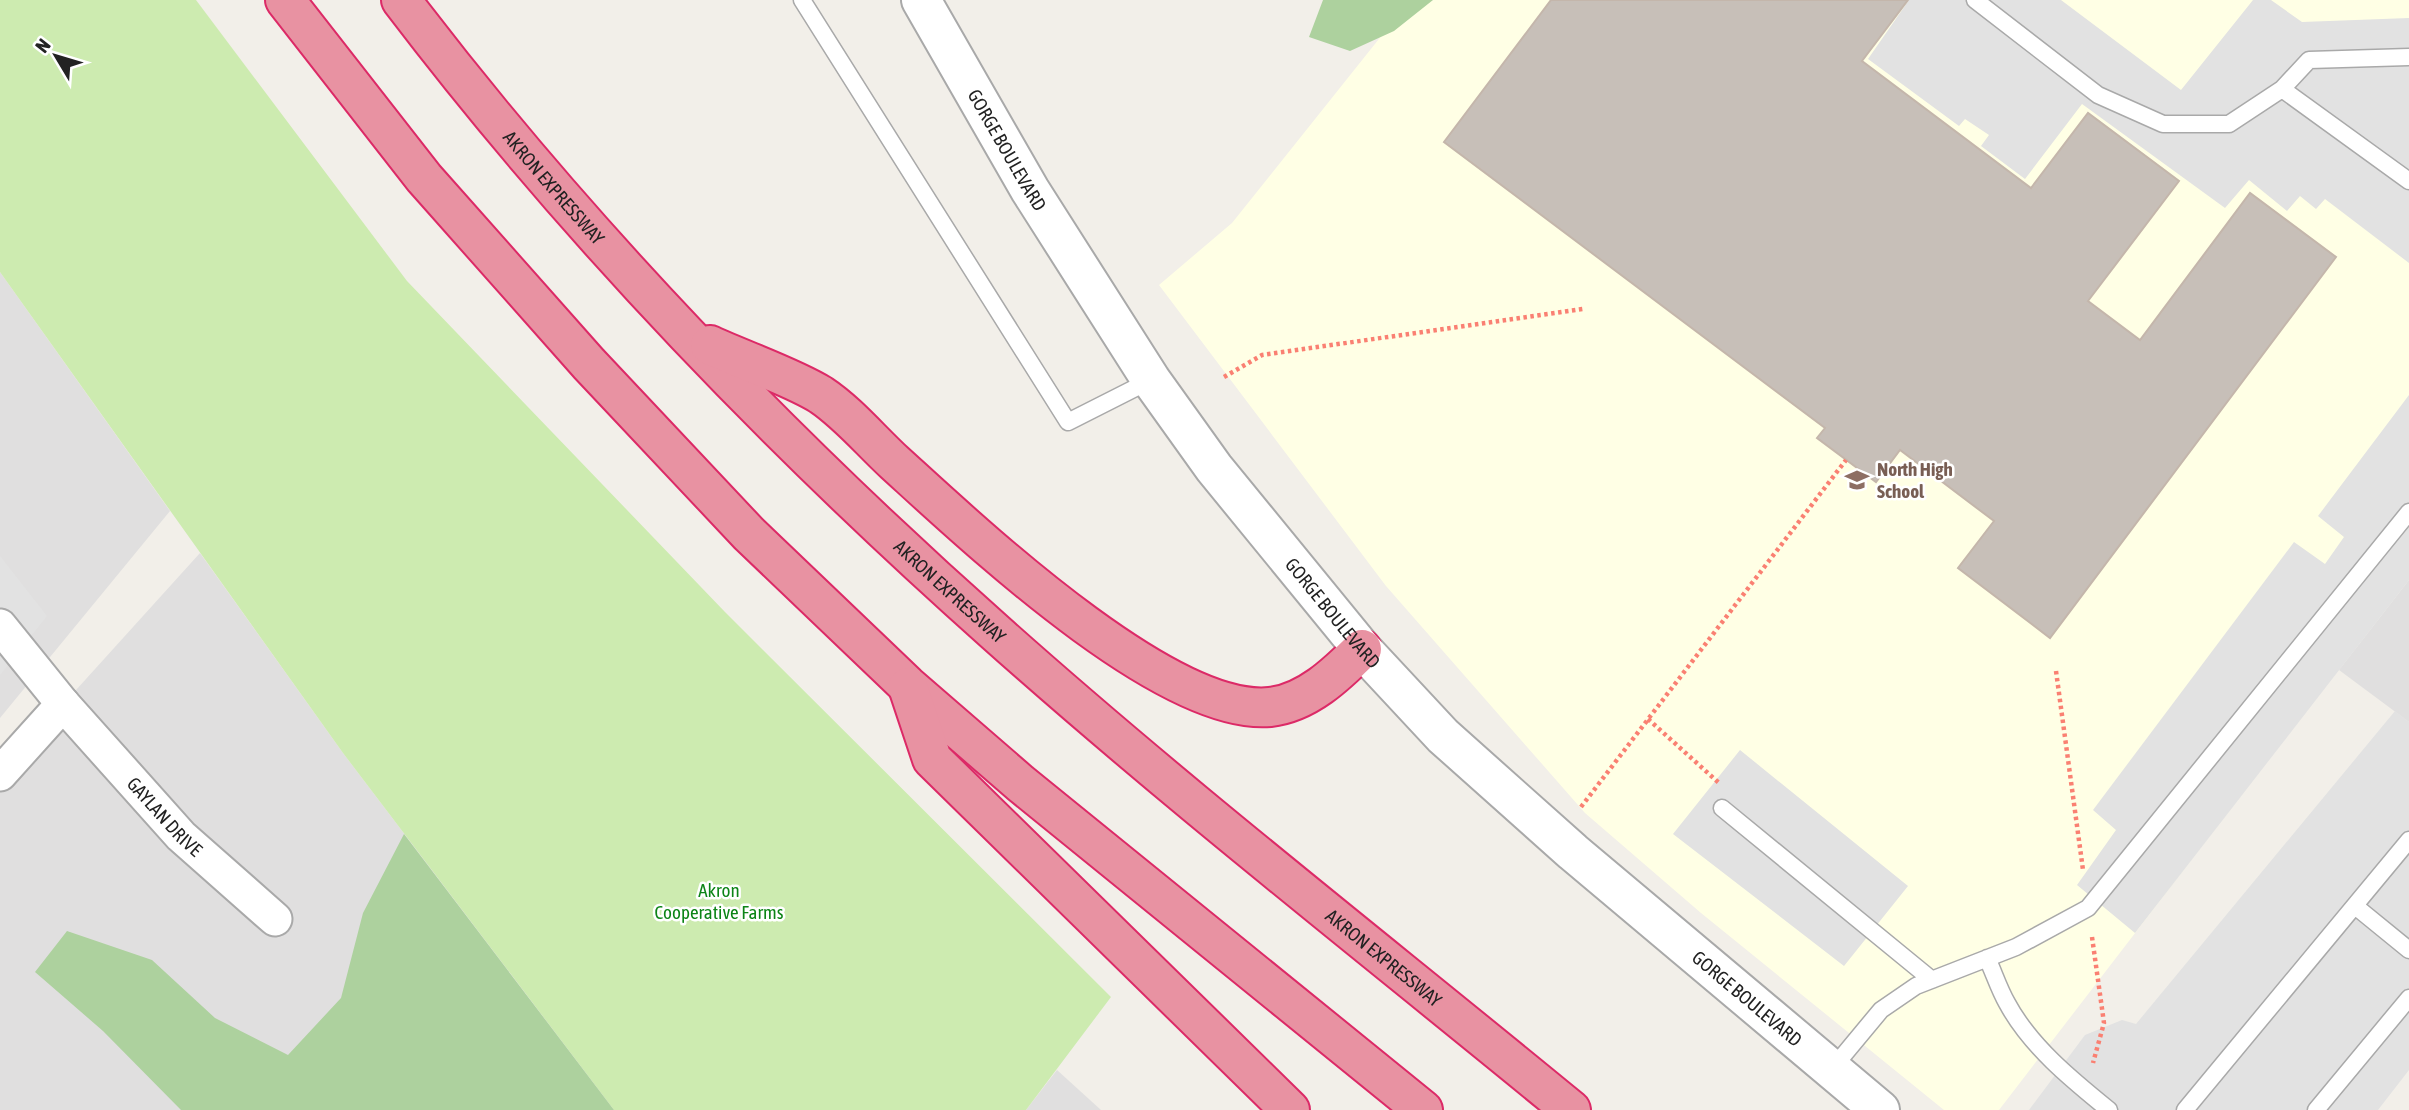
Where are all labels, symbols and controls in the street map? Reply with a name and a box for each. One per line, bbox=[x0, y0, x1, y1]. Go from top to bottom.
north arrow bbox=[21, 21, 91, 91]
text: N bbox=[30, 34, 55, 57]
street label: GORGE BOULEVARD bbox=[964, 85, 1051, 215]
street label: AKRON EXPRESSWAY bbox=[499, 126, 609, 249]
place label: North High School bbox=[1877, 458, 1953, 502]
school or university icon: North High School bbox=[1843, 466, 1871, 494]
street label: AKRON EXPRESSWAY bbox=[890, 535, 1011, 648]
street label: GORGE BOULEVARD bbox=[1281, 553, 1385, 673]
street label: GAYLAN DRIVE bbox=[123, 773, 207, 861]
park label: Akron Cooperative Farms bbox=[655, 879, 784, 923]
street label: AKRON EXPRESSWAY bbox=[1321, 904, 1447, 1012]
street label: GORGE BOULEVARD bbox=[1688, 946, 1807, 1051]

